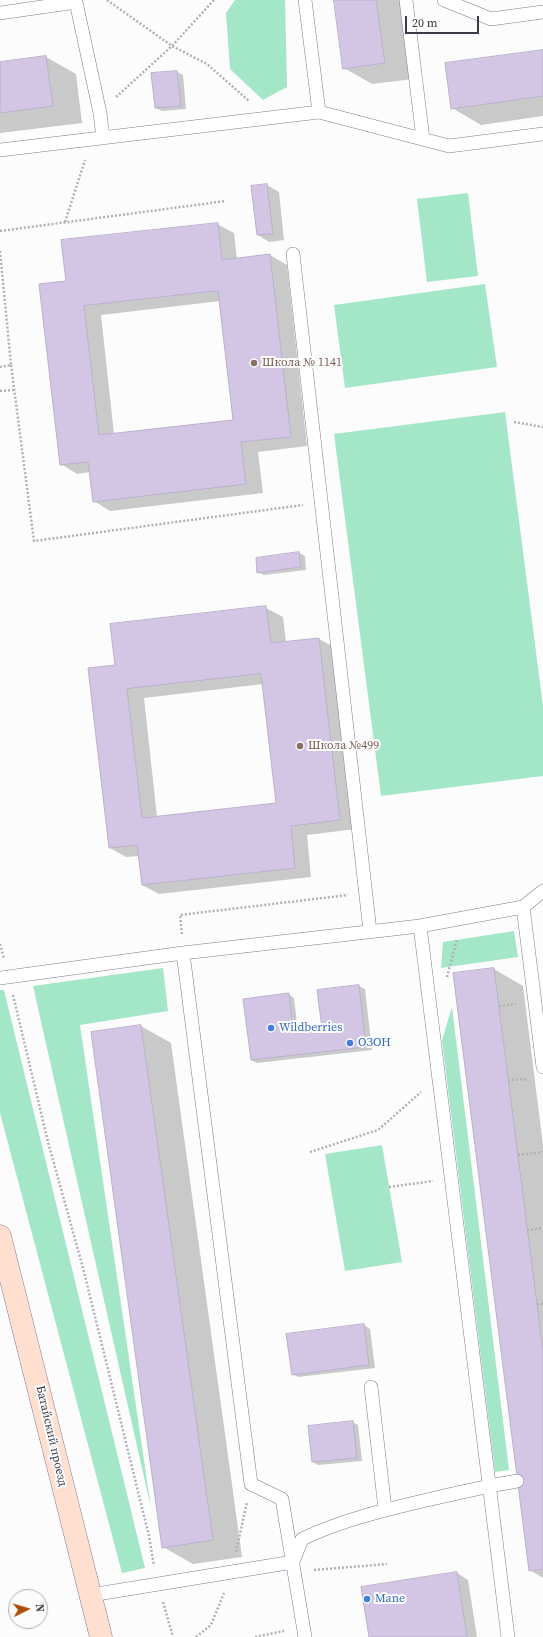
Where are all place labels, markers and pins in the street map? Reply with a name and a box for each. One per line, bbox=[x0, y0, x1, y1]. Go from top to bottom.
place label: Школа № 1141 bbox=[262, 356, 342, 370]
marker: Школа № 1141 bbox=[249, 358, 259, 368]
place label: Школа №499 bbox=[308, 739, 379, 753]
marker: Школа №499 bbox=[295, 741, 305, 751]
place label: Wildberries bbox=[279, 1021, 342, 1035]
marker: Wildberries bbox=[266, 1023, 276, 1033]
place label: ОЗОН bbox=[358, 1036, 391, 1050]
marker: ОЗОН bbox=[345, 1038, 355, 1048]
place label: Mane bbox=[375, 1592, 405, 1606]
marker: Mane bbox=[362, 1594, 372, 1604]

